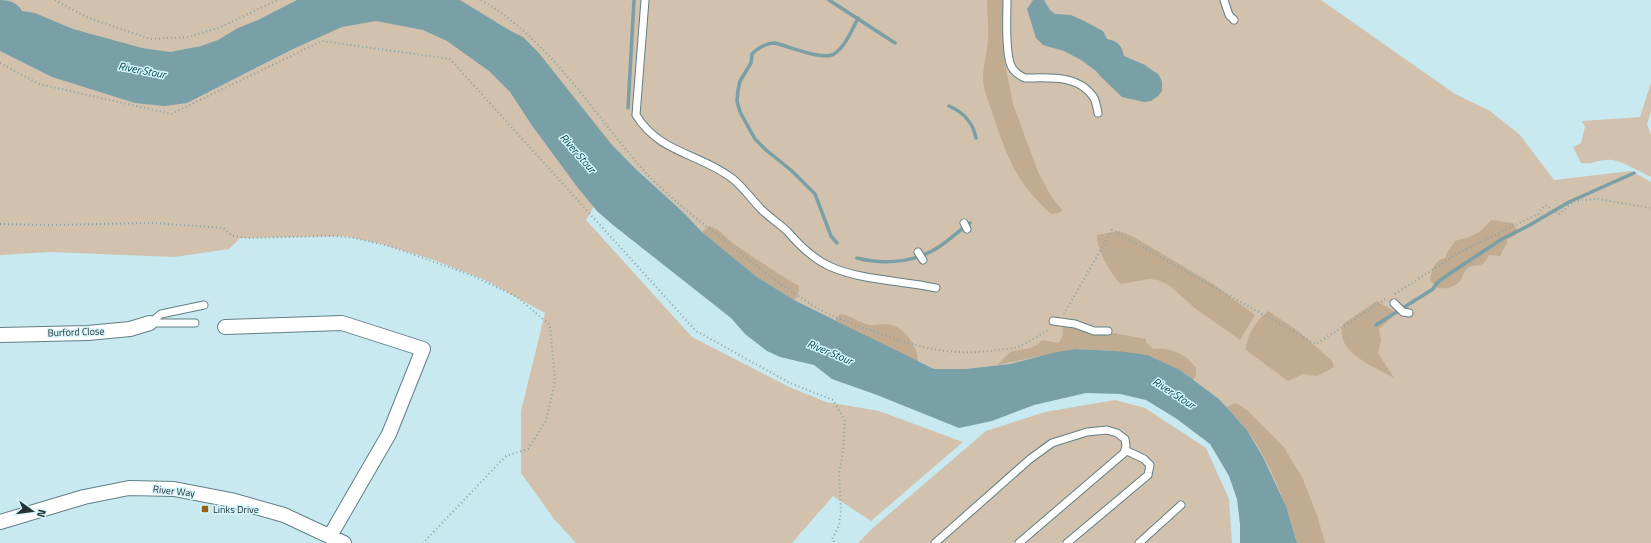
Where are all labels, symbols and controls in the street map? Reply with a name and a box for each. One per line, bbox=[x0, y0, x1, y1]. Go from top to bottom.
water label: River Stour bbox=[117, 58, 168, 83]
water label: River Stour bbox=[556, 130, 601, 177]
street label: Burford Close bbox=[47, 324, 105, 340]
water label: River Stour bbox=[805, 335, 856, 369]
water label: River Stour bbox=[1150, 373, 1200, 414]
street label: River Way bbox=[152, 481, 196, 501]
north arrow bbox=[12, 491, 52, 531]
place label: Links Drive bbox=[213, 502, 259, 517]
marker: Links Drive bbox=[200, 504, 210, 514]
text: N bbox=[33, 508, 50, 519]

